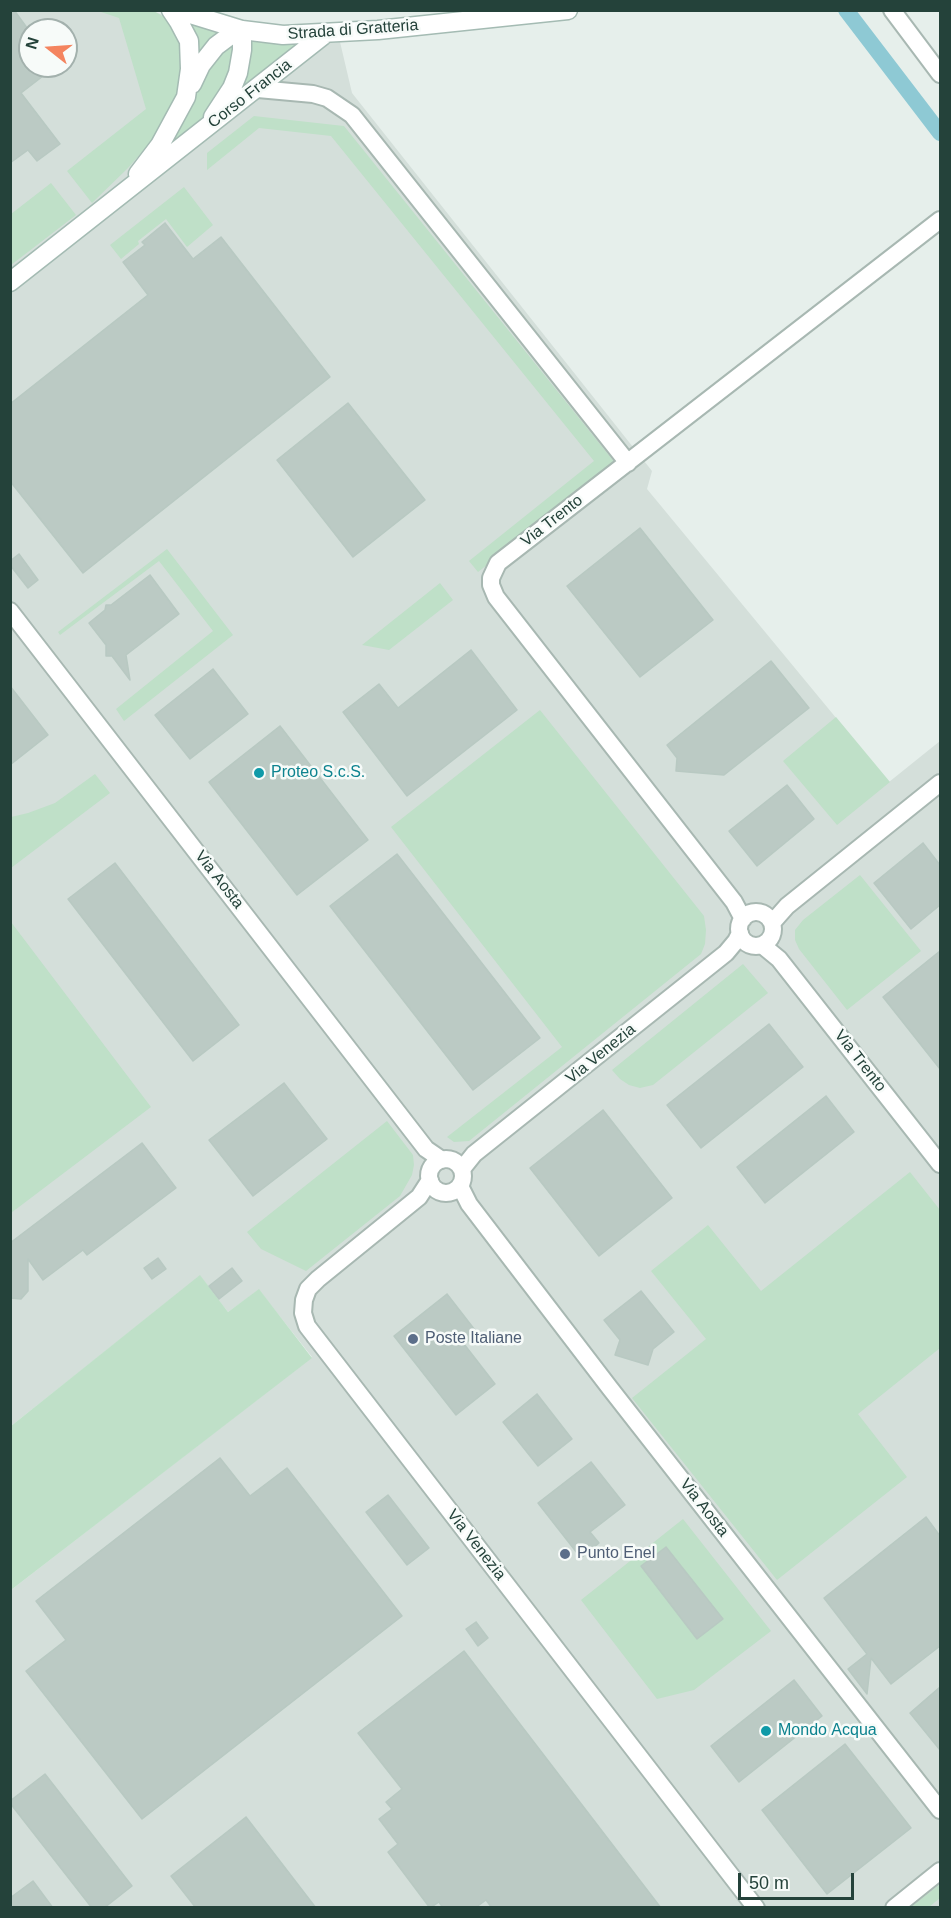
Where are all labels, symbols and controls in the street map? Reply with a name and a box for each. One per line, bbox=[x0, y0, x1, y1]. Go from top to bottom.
street label: Strada di Gratteria bbox=[287, 16, 419, 44]
north arrow bbox=[18, 18, 78, 78]
text: N bbox=[22, 35, 42, 51]
street label: Corso Francia bbox=[205, 56, 295, 132]
street label: Via Trento bbox=[517, 491, 587, 551]
place label: Proteo S.c.S. bbox=[271, 763, 365, 783]
marker: Proteo S.c.S. bbox=[252, 766, 266, 780]
street label: Via Aosta bbox=[190, 847, 248, 913]
street label: Via Venezia bbox=[562, 1020, 640, 1088]
street label: Via Trento bbox=[830, 1026, 890, 1096]
place label: Poste Italiane bbox=[425, 1329, 522, 1349]
marker: Poste Italiane bbox=[406, 1332, 420, 1346]
street label: Via Aosta bbox=[675, 1475, 733, 1541]
street label: Via Venezia bbox=[443, 1506, 509, 1584]
place label: Punto Enel bbox=[577, 1544, 655, 1564]
marker: Punto Enel bbox=[558, 1547, 572, 1561]
place label: Mondo Acqua bbox=[778, 1721, 877, 1741]
marker: Mondo Acqua bbox=[759, 1724, 773, 1738]
scale bar bbox=[741, 1861, 856, 1899]
text: 50 m bbox=[749, 1873, 789, 1893]

